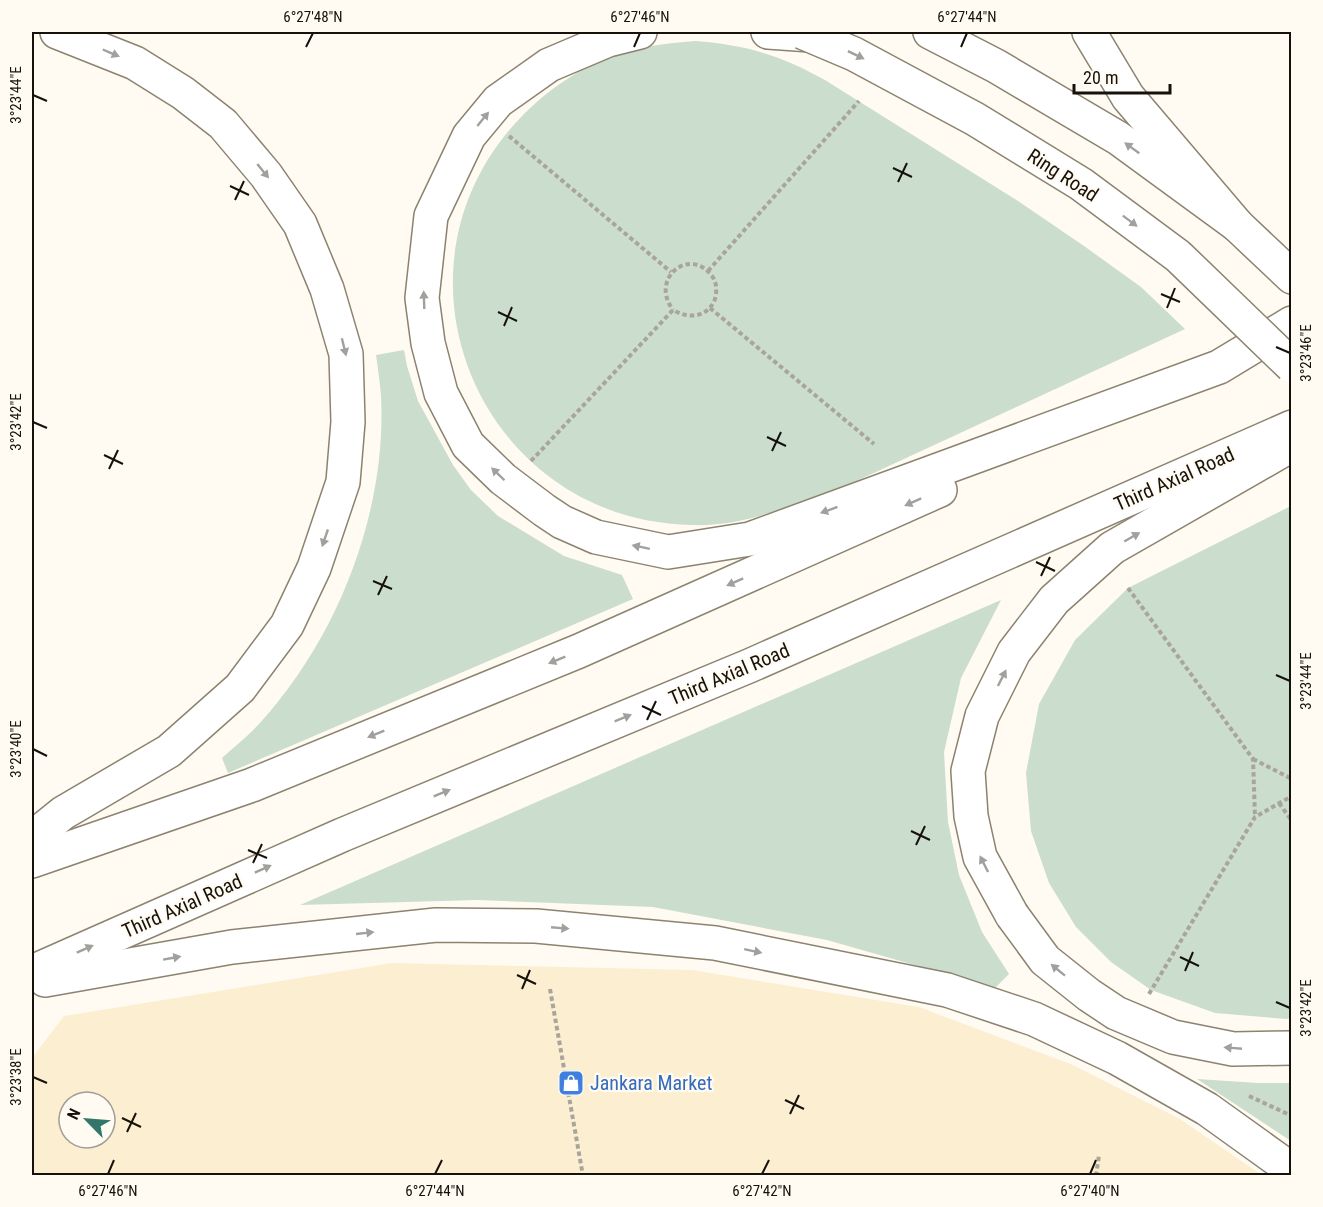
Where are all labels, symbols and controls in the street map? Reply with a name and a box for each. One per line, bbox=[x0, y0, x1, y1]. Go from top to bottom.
text: 6°27'48"N bbox=[283, 8, 343, 26]
text: 6°27'46"N bbox=[610, 8, 670, 26]
text: 6°27'44"N bbox=[937, 8, 997, 26]
one-way arrow bbox=[102, 49, 120, 58]
one-way arrow bbox=[847, 50, 864, 60]
scale bar bbox=[1074, 57, 1170, 95]
text: 3°23'44"E bbox=[7, 66, 25, 124]
text: 20 m bbox=[1083, 67, 1118, 88]
one-way arrow bbox=[476, 111, 489, 127]
one-way arrow bbox=[1124, 142, 1140, 154]
street label: Ring Road bbox=[1023, 143, 1103, 207]
one-way arrow bbox=[256, 163, 269, 179]
one-way arrow bbox=[1122, 215, 1138, 227]
one-way arrow bbox=[419, 290, 428, 309]
text: 3°23'46"E bbox=[1297, 324, 1315, 382]
one-way arrow bbox=[339, 338, 349, 356]
text: 3°23'42"E bbox=[7, 393, 25, 451]
street label: Third Axial Road bbox=[1110, 442, 1238, 516]
one-way arrow bbox=[491, 467, 505, 481]
one-way arrow bbox=[905, 498, 922, 507]
one-way arrow bbox=[820, 506, 838, 515]
one-way arrow bbox=[319, 529, 329, 547]
one-way arrow bbox=[1124, 532, 1141, 542]
one-way arrow bbox=[631, 541, 650, 551]
one-way arrow bbox=[727, 577, 744, 586]
street label: Third Axial Road bbox=[665, 638, 793, 710]
text: 3°23'44"E bbox=[1297, 652, 1315, 710]
one-way arrow bbox=[547, 655, 565, 665]
one-way arrow bbox=[997, 669, 1006, 686]
one-way arrow bbox=[614, 713, 632, 723]
text: 3°23'40"E bbox=[7, 720, 25, 778]
one-way arrow bbox=[367, 730, 385, 739]
one-way arrow bbox=[434, 788, 452, 798]
one-way arrow bbox=[979, 855, 989, 872]
one-way arrow bbox=[255, 865, 272, 874]
street label: Third Axial Road bbox=[118, 869, 246, 943]
one-way arrow bbox=[550, 924, 569, 933]
one-way arrow bbox=[356, 928, 375, 937]
one-way arrow bbox=[76, 943, 94, 953]
one-way arrow bbox=[744, 947, 763, 956]
one-way arrow bbox=[163, 953, 182, 962]
one-way arrow bbox=[1051, 964, 1066, 977]
text: 3°23'42"E bbox=[1297, 979, 1315, 1037]
one-way arrow bbox=[1224, 1043, 1243, 1053]
text: 3°23'38"E bbox=[7, 1048, 25, 1106]
shop icon: Jankara Market bbox=[556, 1068, 586, 1098]
place label: Jankara Market bbox=[590, 1071, 712, 1095]
north arrow bbox=[57, 1090, 117, 1150]
text: N bbox=[63, 1105, 85, 1122]
text: 6°27'46"N bbox=[78, 1182, 138, 1200]
text: 6°27'44"N bbox=[405, 1182, 465, 1200]
text: 6°27'42"N bbox=[732, 1182, 792, 1200]
text: 6°27'40"N bbox=[1060, 1182, 1120, 1200]

